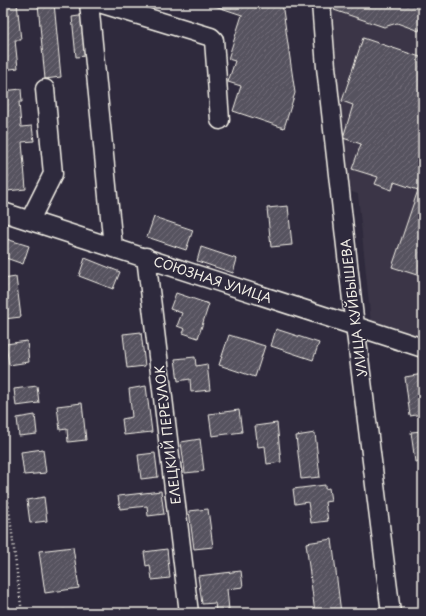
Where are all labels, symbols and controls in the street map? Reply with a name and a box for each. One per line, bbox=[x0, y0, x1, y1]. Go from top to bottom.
street label: УЛИЦА КУЙБЫШЕВА bbox=[335, 238, 371, 378]
street label: СОЮЗНАЯ УЛИЦА bbox=[151, 251, 275, 307]
street label: ЕЛЕЦКИЙ ПЕРЕУЛОК bbox=[149, 364, 185, 506]

